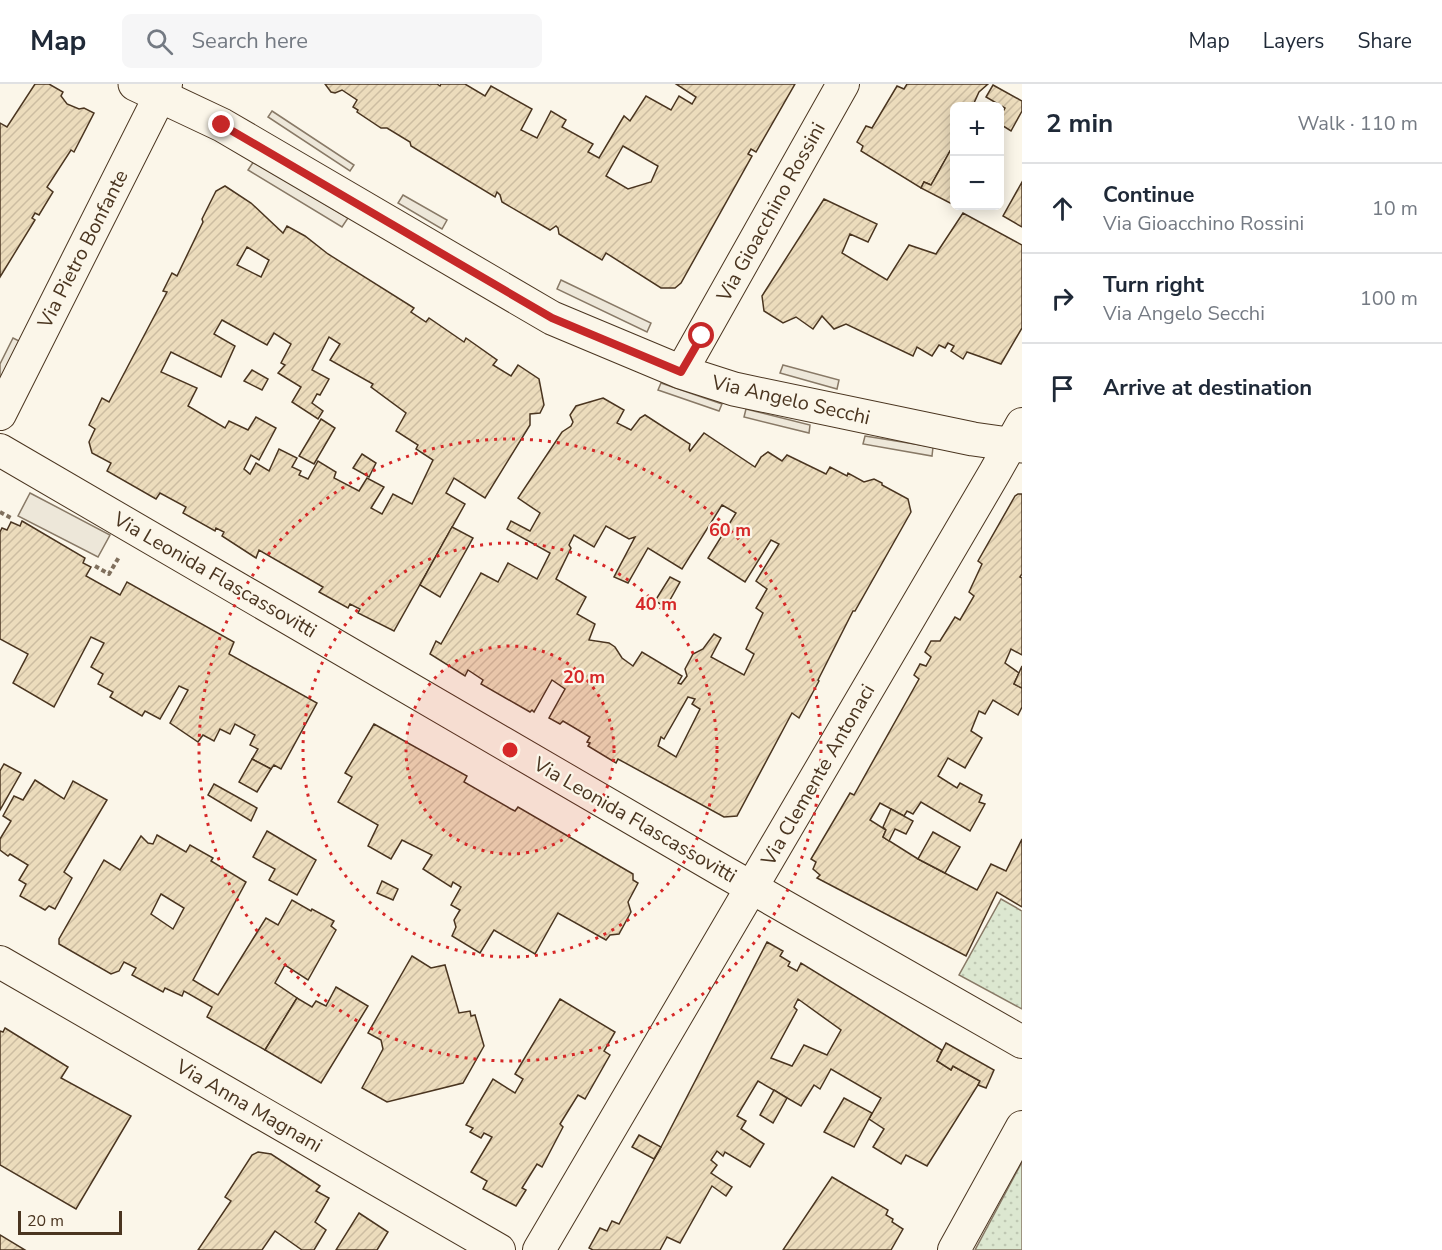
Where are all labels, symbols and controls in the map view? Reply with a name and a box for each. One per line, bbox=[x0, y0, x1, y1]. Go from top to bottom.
search box bbox=[122, 14, 542, 68]
text: Map bbox=[30, 22, 86, 60]
icon: search bbox=[143, 25, 176, 58]
text: Search here bbox=[191, 26, 308, 56]
text: Map bbox=[1188, 27, 1230, 55]
text: Layers bbox=[1263, 27, 1324, 55]
text: Share bbox=[1357, 27, 1412, 55]
map controls bbox=[950, 102, 1004, 210]
button: + bbox=[950, 102, 1004, 156]
text: 2 min bbox=[1046, 106, 1113, 141]
text: Walk · 110 m bbox=[1298, 110, 1418, 137]
route end bbox=[208, 111, 234, 137]
street label: Via Gioacchino Rossini bbox=[710, 117, 832, 307]
button: − bbox=[950, 156, 1004, 210]
street label: Via Pietro Bonfante bbox=[31, 165, 135, 334]
text: Continue bbox=[1103, 180, 1194, 210]
icon: ahead bbox=[1046, 192, 1079, 225]
text: 10 m bbox=[1372, 195, 1418, 222]
text: Via Gioacchino Rossini bbox=[1103, 210, 1304, 237]
text: Turn right bbox=[1103, 270, 1204, 300]
icon: right bbox=[1046, 282, 1079, 315]
text: 100 m bbox=[1360, 285, 1418, 312]
text: Via Angelo Secchi bbox=[1103, 300, 1265, 327]
route start bbox=[688, 322, 714, 348]
street label: Via Angelo Secchi bbox=[708, 368, 873, 431]
icon: arrive bbox=[1046, 372, 1079, 405]
text: Arrive at destination bbox=[1103, 373, 1312, 403]
street label: Via Leonida Flascassovitti bbox=[108, 505, 322, 644]
text: 60 m bbox=[709, 518, 751, 542]
text: 40 m bbox=[635, 592, 677, 616]
text: 20 m bbox=[563, 665, 605, 689]
street label: Via Clemente Antonaci bbox=[754, 679, 881, 872]
centre of rings bbox=[500, 740, 520, 760]
street label: Via Leonida Flascassovitti bbox=[528, 750, 742, 889]
street label: Via Anna Magnani bbox=[170, 1053, 327, 1159]
scale bar bbox=[18, 1208, 122, 1236]
text: 20 m bbox=[27, 1210, 64, 1232]

